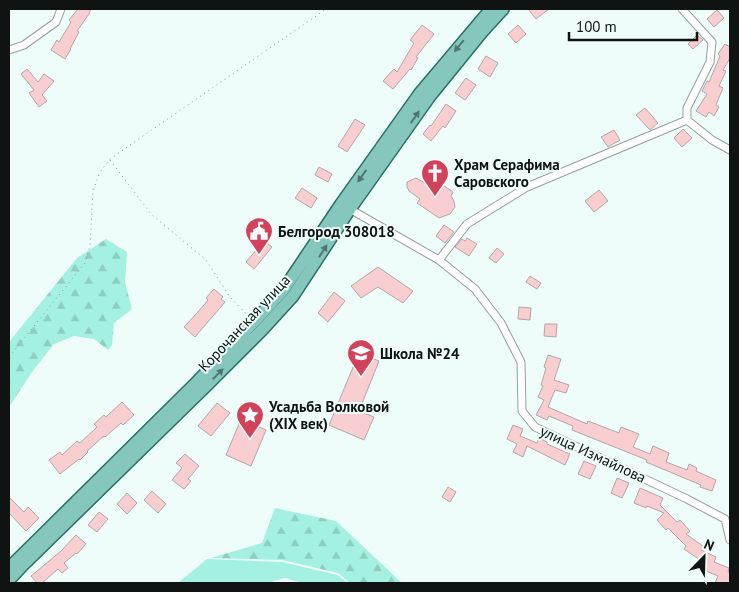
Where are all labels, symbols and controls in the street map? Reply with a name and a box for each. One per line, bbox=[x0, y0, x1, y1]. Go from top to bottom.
scale bar bbox=[569, 10, 696, 42]
text: 100 m bbox=[576, 17, 617, 36]
one-way arrow bbox=[453, 39, 464, 52]
one-way arrow bbox=[410, 110, 420, 124]
place label: Храм Серафима Саровского bbox=[454, 155, 560, 191]
church icon: Храм Серафима Саровского bbox=[420, 158, 450, 197]
one-way arrow bbox=[356, 169, 367, 182]
public building icon: Белгород 308018 bbox=[244, 216, 274, 255]
place label: Белгород 308018 bbox=[278, 222, 395, 241]
one-way arrow bbox=[318, 244, 327, 257]
street label: Корочанская улица bbox=[194, 270, 294, 376]
school or university icon: Школа №24 bbox=[346, 338, 376, 377]
place label: Школа №24 bbox=[380, 344, 460, 363]
one-way arrow bbox=[212, 368, 224, 380]
place label: Усадьба Волковой (XIX век) bbox=[268, 397, 389, 433]
place icon: Усадьба Волковой (XIX век) bbox=[235, 400, 265, 439]
street label: улица Измайлова bbox=[537, 421, 649, 487]
north arrow bbox=[679, 532, 729, 582]
text: N bbox=[701, 535, 717, 555]

